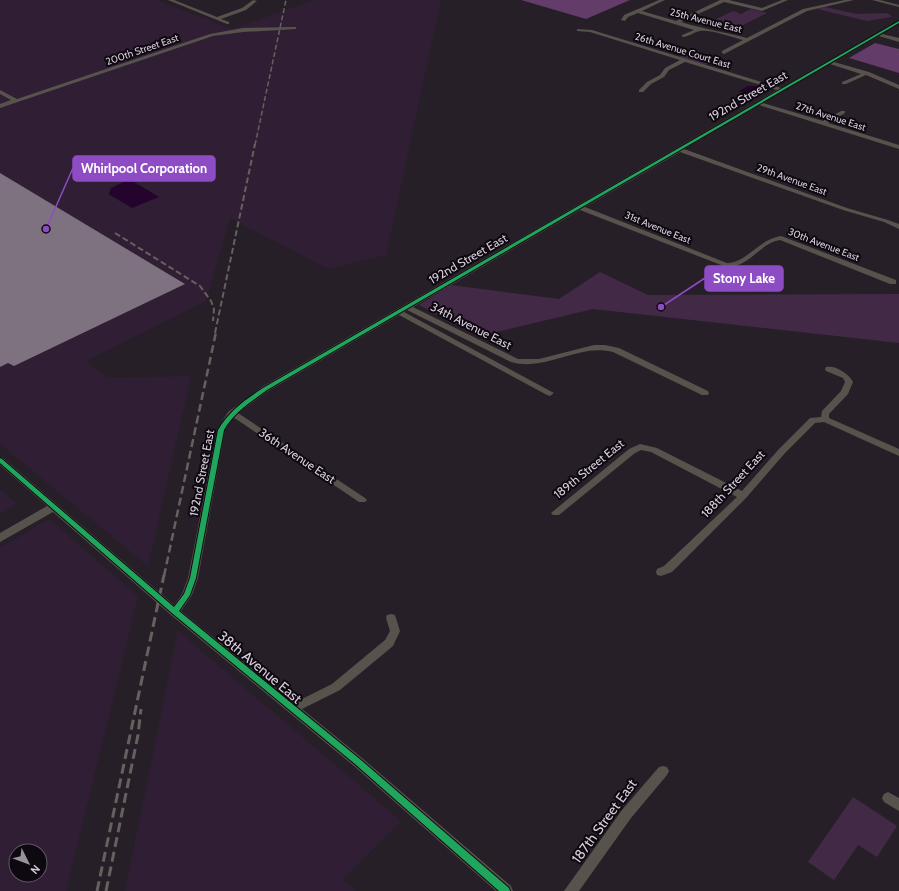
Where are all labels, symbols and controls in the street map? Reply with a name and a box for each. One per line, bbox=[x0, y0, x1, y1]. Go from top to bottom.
street label: 25th Avenue East bbox=[669, 5, 744, 36]
street label: 26th Avenue Court East bbox=[633, 30, 733, 71]
street label: 200th Street East bbox=[104, 31, 181, 68]
street label: 192nd Street East bbox=[706, 67, 790, 124]
street label: 27th Avenue East bbox=[794, 99, 868, 134]
callout: Whirlpool Corporation bbox=[73, 156, 215, 181]
text: Whirlpool Corporation bbox=[81, 160, 207, 176]
street label: 29th Avenue East bbox=[755, 161, 829, 198]
street label: 31st Avenue East bbox=[623, 208, 693, 247]
street label: 30th Avenue East bbox=[786, 225, 862, 264]
street label: 192nd Street East bbox=[426, 230, 510, 287]
callout: Stony Lake bbox=[705, 266, 783, 291]
text: Stony Lake bbox=[713, 270, 775, 286]
street label: 34th Avenue East bbox=[428, 299, 514, 352]
street label: 36th Avenue East bbox=[256, 425, 338, 487]
street label: 192nd Street East bbox=[186, 428, 217, 518]
street label: 189th Street East bbox=[550, 436, 627, 502]
street label: 188th Street East bbox=[698, 447, 768, 520]
street label: 38th Avenue East bbox=[214, 627, 306, 708]
street label: 187th Street East bbox=[567, 775, 641, 867]
north arrow bbox=[8, 843, 48, 883]
text: N bbox=[28, 862, 43, 877]

